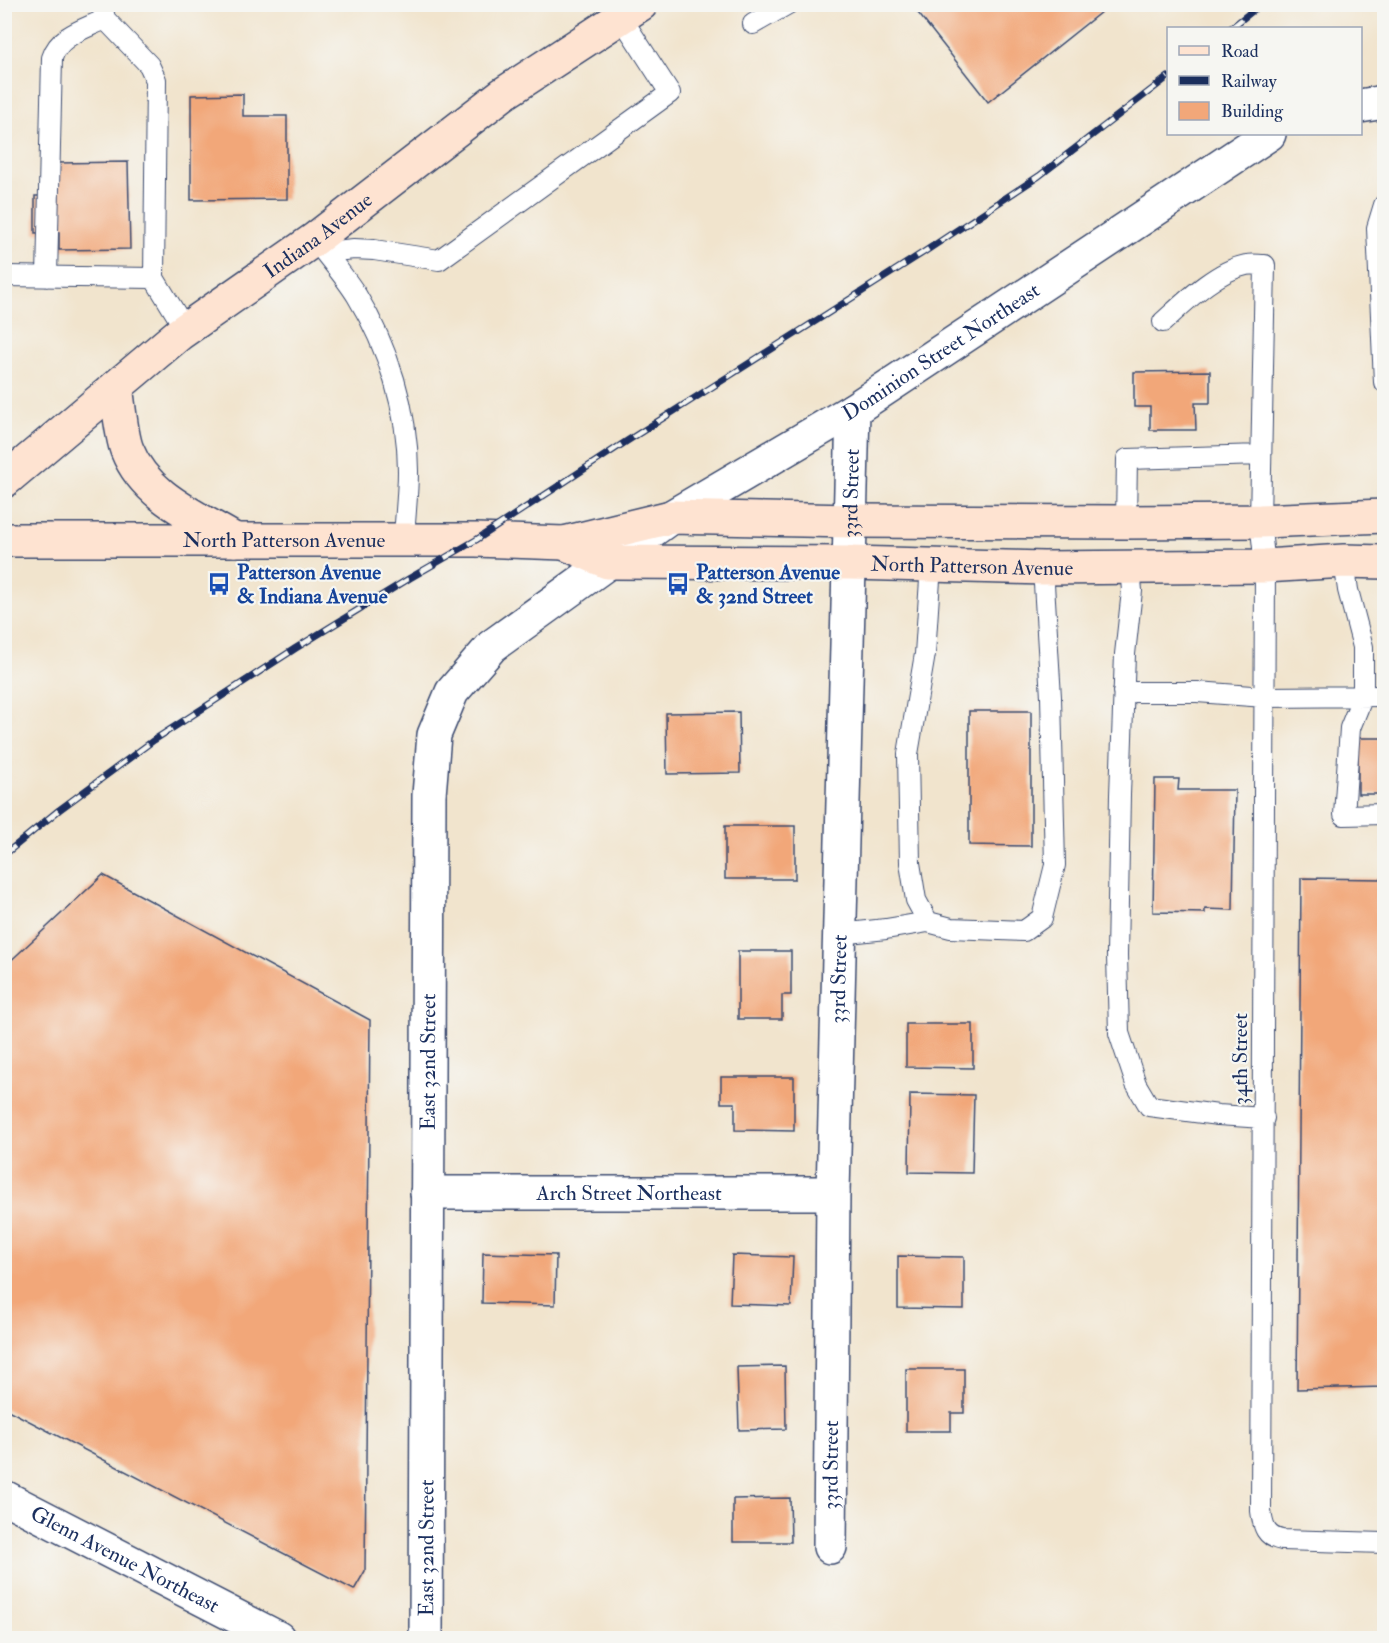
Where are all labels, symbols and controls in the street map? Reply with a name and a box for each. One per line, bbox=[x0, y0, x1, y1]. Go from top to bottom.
legend bbox=[1167, 27, 1362, 135]
text: Road bbox=[1221, 40, 1259, 63]
text: Railway bbox=[1221, 70, 1278, 93]
text: Building bbox=[1221, 100, 1284, 123]
street label: Indiana Avenue bbox=[259, 187, 378, 285]
street label: Dominion Street Northeast bbox=[838, 277, 1045, 427]
street label: 33rd Street bbox=[837, 448, 866, 538]
street label: North Patterson Avenue bbox=[183, 527, 386, 554]
street label: North Patterson Avenue bbox=[870, 551, 1074, 582]
place label: Patterson Avenue & Indiana Avenue bbox=[237, 559, 388, 610]
place label: Patterson Avenue & 32nd Street bbox=[696, 559, 840, 610]
bus stop icon: Patterson Avenue & Indiana Avenue bbox=[206, 571, 232, 597]
bus stop icon: Patterson Avenue & 32nd Street bbox=[665, 571, 691, 597]
street label: 33rd Street bbox=[824, 934, 854, 1024]
street label: East 32nd Street bbox=[415, 993, 442, 1131]
street label: 34th Street bbox=[1227, 1013, 1254, 1105]
street label: Arch Street Northeast bbox=[535, 1180, 722, 1207]
street label: 33rd Street bbox=[817, 1420, 845, 1510]
street label: East 32nd Street bbox=[413, 1479, 441, 1617]
street label: Glenn Avenue Northeast bbox=[26, 1500, 224, 1619]

